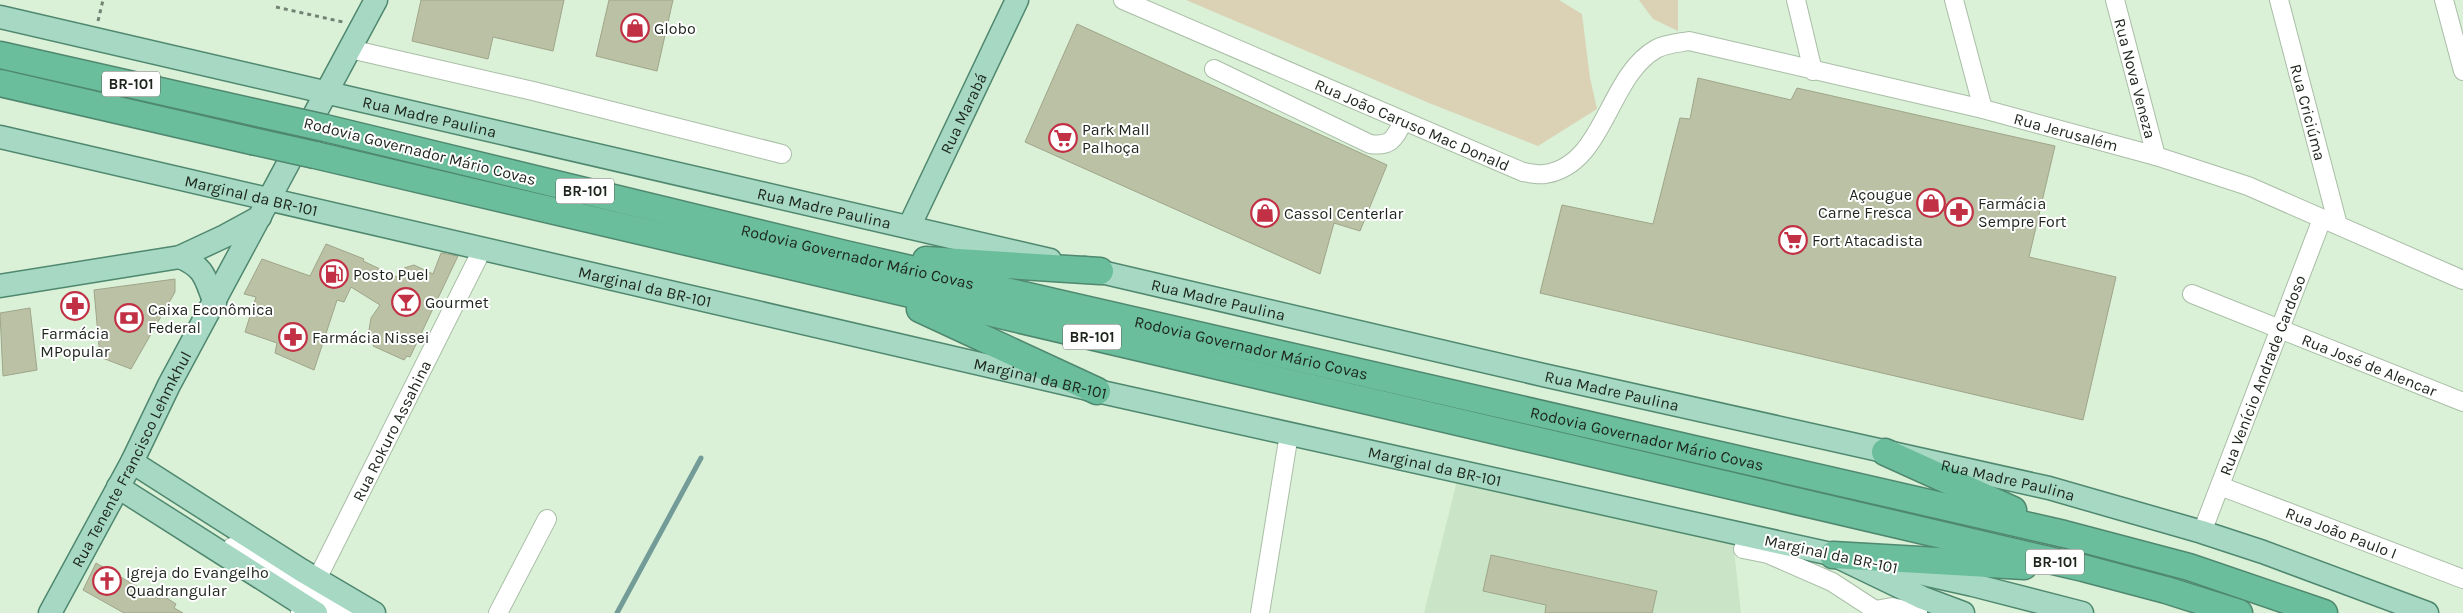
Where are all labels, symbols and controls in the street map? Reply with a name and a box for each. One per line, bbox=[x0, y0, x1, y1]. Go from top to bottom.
shop icon: Globo bbox=[620, 13, 650, 43]
street label: Rua Nova Veneza bbox=[2111, 16, 2160, 140]
place label: Globo bbox=[654, 19, 696, 38]
street label: Rua Criciúma bbox=[2287, 62, 2330, 163]
street label: Rua Marabá bbox=[936, 70, 990, 157]
road number: BR-101 bbox=[102, 72, 160, 96]
street label: Rua João Caruso Mac Donald bbox=[1312, 74, 1513, 175]
street label: Rua Madre Paulina bbox=[361, 92, 498, 141]
street label: Rua Jerusalém bbox=[2012, 108, 2120, 155]
street label: Rodovia Governador Mário Covas bbox=[302, 113, 538, 189]
place label: Park Mall Palhoça bbox=[1082, 120, 1150, 157]
supermarket icon: Park Mall Palhoça bbox=[1048, 123, 1078, 153]
street label: Marginal da BR-101 bbox=[183, 171, 320, 220]
road number: BR-101 bbox=[556, 178, 614, 204]
street label: Rua Madre Paulina bbox=[755, 183, 893, 232]
place label: Açougue Carne Fresca bbox=[1818, 185, 1912, 222]
shop icon: Açougue Carne Fresca bbox=[1916, 188, 1946, 218]
place label: Farmácia Sempre Fort bbox=[1978, 194, 2067, 231]
pharmacy icon: Farmácia Sempre Fort bbox=[1944, 197, 1974, 227]
shop icon: Cassol Centerlar bbox=[1250, 198, 1280, 228]
place label: Cassol Centerlar bbox=[1284, 204, 1403, 223]
street label: Rodovia Governador Mário Covas bbox=[739, 220, 976, 293]
supermarket icon: Fort Atacadista bbox=[1778, 225, 1808, 255]
place label: Fort Atacadista bbox=[1812, 231, 1923, 250]
fuel station icon: Posto Puel bbox=[319, 259, 349, 289]
street label: Marginal da BR-101 bbox=[577, 262, 713, 311]
place label: Posto Puel bbox=[353, 265, 429, 284]
street label: Rua Venício Andrade Cardoso bbox=[2215, 272, 2309, 478]
street label: Rua Madre Paulina bbox=[1150, 275, 1287, 324]
bar icon: Gourmet bbox=[391, 287, 421, 317]
pharmacy icon: Farmácia MPopular bbox=[60, 291, 90, 321]
place label: Gourmet bbox=[425, 293, 489, 312]
place label: Caixa Econômica Federal bbox=[148, 300, 273, 337]
bank icon: Caixa Econômica Federal bbox=[114, 303, 144, 333]
street label: Rodovia Governador Mário Covas bbox=[1133, 311, 1370, 383]
pharmacy icon: Farmácia Nissei bbox=[278, 322, 308, 352]
place label: Farmácia MPopular bbox=[40, 324, 110, 361]
road number: BR-101 bbox=[1063, 324, 1121, 350]
place label: Farmácia Nissei bbox=[312, 328, 430, 347]
street label: Rua José de Alencar bbox=[2299, 329, 2440, 400]
street label: Rua Tenente Francisco Lehmkhul bbox=[67, 348, 195, 570]
street label: Marginal da BR-101 bbox=[972, 353, 1109, 402]
street label: Rua Rokuro Assahina bbox=[348, 357, 435, 504]
street label: Rua Madre Paulina bbox=[1543, 366, 1681, 415]
street label: Rodovia Governador Mário Covas bbox=[1528, 402, 1766, 474]
street label: Marginal da BR-101 bbox=[1366, 442, 1503, 490]
street label: Rua Madre Paulina bbox=[1939, 455, 2077, 505]
street label: Rua João Paulo I bbox=[2283, 503, 2400, 562]
street label: Marginal da BR-101 bbox=[1763, 531, 1899, 577]
road number: BR-101 bbox=[2026, 550, 2084, 574]
place label: Igreja do Evangelho Quadrangular bbox=[126, 563, 269, 600]
church icon: Igreja do Evangelho Quadrangular bbox=[92, 566, 122, 596]

